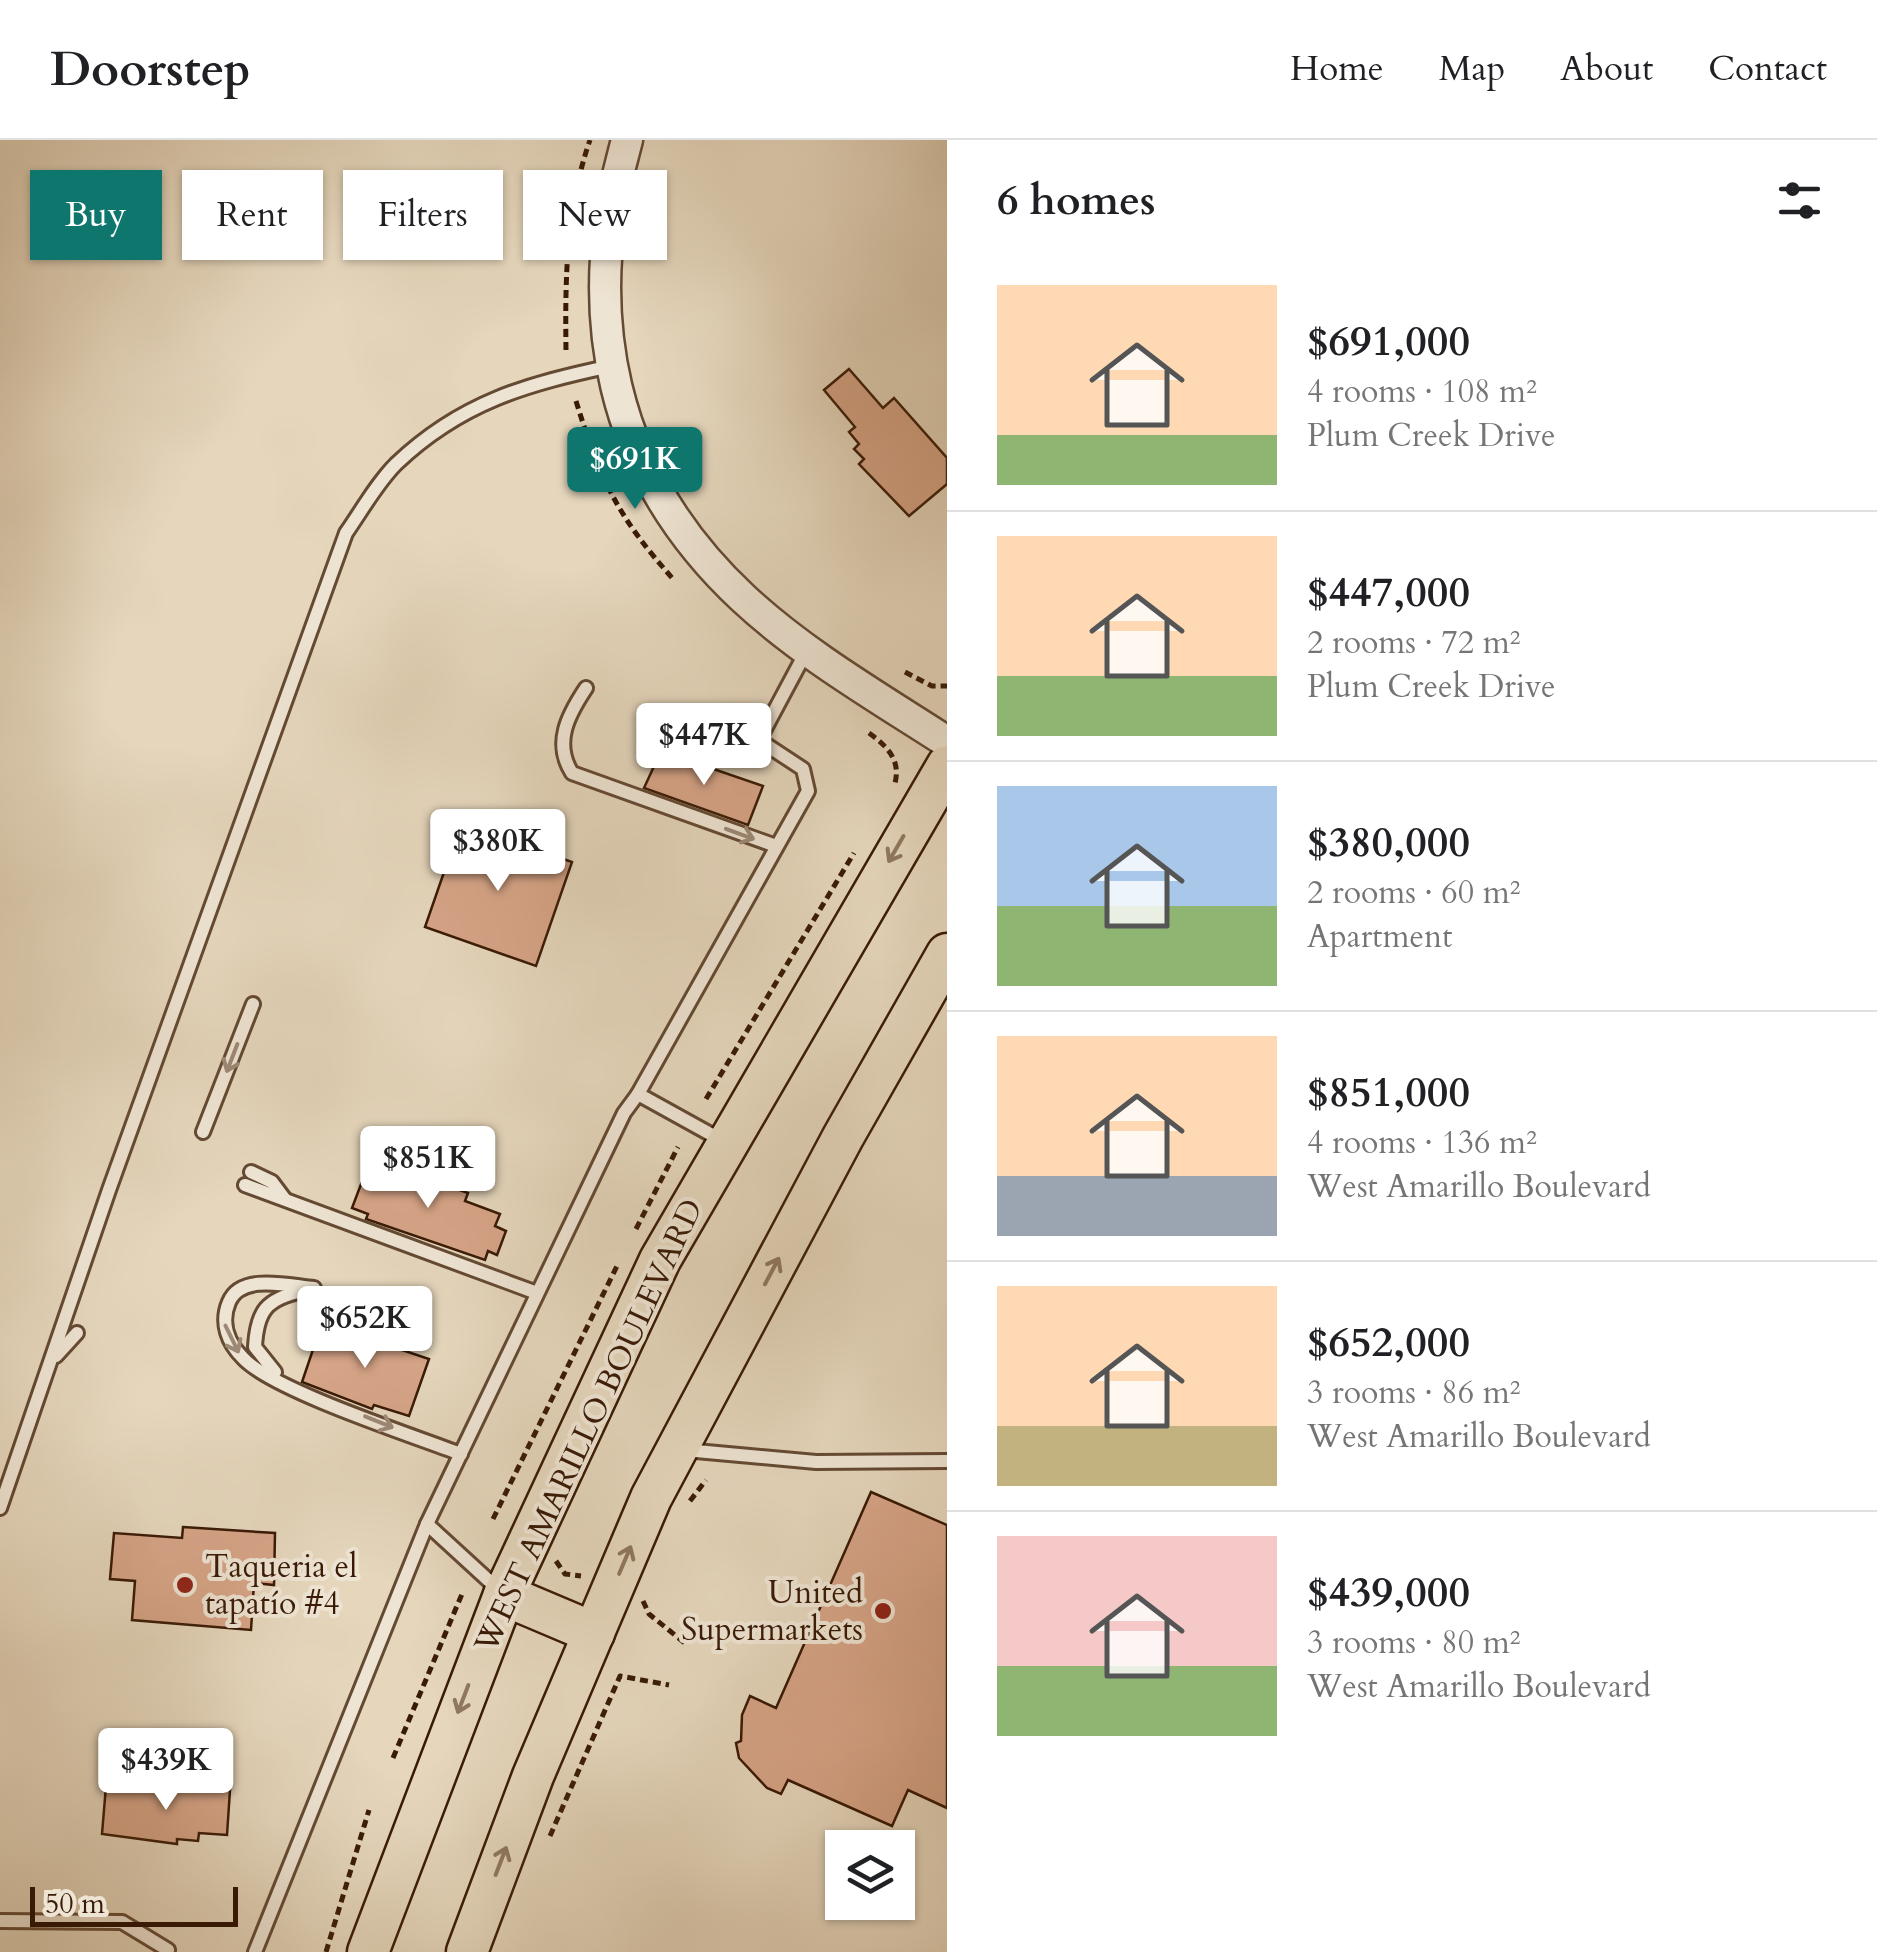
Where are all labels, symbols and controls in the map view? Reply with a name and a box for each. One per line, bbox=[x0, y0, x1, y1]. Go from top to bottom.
text: Doorstep bbox=[50, 37, 251, 102]
text: Home bbox=[1290, 45, 1384, 93]
text: Map bbox=[1439, 45, 1505, 93]
text: About bbox=[1560, 45, 1653, 93]
text: Contact bbox=[1708, 45, 1827, 93]
chip: Buy bbox=[30, 170, 162, 260]
chip: Rent bbox=[182, 170, 323, 260]
chip: Filters bbox=[343, 170, 503, 260]
chip: New bbox=[523, 170, 667, 260]
text: 6 homes bbox=[997, 172, 1155, 229]
icon: filters bbox=[1772, 173, 1827, 228]
text: $691,000 bbox=[1307, 313, 1470, 370]
icon: home bbox=[1077, 325, 1197, 445]
text: 4 rooms · 108 m² bbox=[1307, 370, 1537, 414]
text: Plum Creek Drive bbox=[1307, 414, 1556, 458]
pin: $691K bbox=[565, 427, 705, 512]
text: $691K bbox=[589, 437, 681, 481]
text: $447,000 bbox=[1307, 564, 1470, 621]
icon: home bbox=[1077, 576, 1197, 696]
text: 2 rooms · 72 m² bbox=[1307, 621, 1520, 665]
text: Plum Creek Drive bbox=[1307, 665, 1556, 709]
pin: $447K bbox=[634, 703, 774, 788]
text: $447K bbox=[658, 713, 750, 757]
pin: $380K bbox=[428, 809, 568, 894]
text: $380,000 bbox=[1307, 814, 1470, 871]
text: $380K bbox=[452, 819, 544, 863]
one-way arrow bbox=[723, 826, 755, 844]
icon: home bbox=[1077, 826, 1197, 946]
one-way arrow bbox=[886, 834, 906, 863]
text: 2 rooms · 60 m² bbox=[1307, 871, 1520, 915]
text: Apartment bbox=[1307, 915, 1452, 959]
one-way arrow bbox=[222, 1042, 240, 1073]
text: $851,000 bbox=[1307, 1064, 1470, 1121]
icon: home bbox=[1077, 1076, 1197, 1196]
text: 4 rooms · 136 m² bbox=[1307, 1121, 1537, 1165]
pin: $851K bbox=[358, 1126, 498, 1211]
text: $851K bbox=[382, 1136, 474, 1180]
text: West Amarillo Boulevard bbox=[1307, 1165, 1651, 1209]
street label: WEST AMARILLO BOULEVARD bbox=[464, 1192, 714, 1661]
one-way arrow bbox=[763, 1256, 782, 1286]
pin: $652K bbox=[295, 1286, 435, 1371]
text: $652K bbox=[319, 1296, 411, 1340]
text: $652,000 bbox=[1307, 1314, 1470, 1371]
one-way arrow bbox=[224, 1324, 243, 1353]
icon: home bbox=[1077, 1326, 1197, 1446]
text: 3 rooms · 86 m² bbox=[1307, 1371, 1520, 1415]
one-way arrow bbox=[363, 1414, 393, 1432]
text: West Amarillo Boulevard bbox=[1307, 1415, 1651, 1459]
place label: Taqueria el tapatío #4 bbox=[205, 1545, 357, 1626]
one-way arrow bbox=[617, 1545, 635, 1576]
text: $439,000 bbox=[1307, 1564, 1470, 1621]
place label: United Supermarkets bbox=[681, 1571, 863, 1652]
marker: Taqueria el tapatío #4 bbox=[174, 1574, 196, 1596]
icon: home bbox=[1077, 1576, 1197, 1696]
marker: United Supermarkets bbox=[872, 1600, 894, 1622]
text: 3 rooms · 80 m² bbox=[1307, 1621, 1520, 1665]
text: West Amarillo Boulevard bbox=[1307, 1665, 1651, 1709]
one-way arrow bbox=[453, 1683, 471, 1714]
pin: $439K bbox=[96, 1728, 236, 1813]
text: $439K bbox=[120, 1738, 212, 1782]
map controls bbox=[825, 1830, 915, 1920]
button: layers bbox=[825, 1830, 915, 1920]
one-way arrow bbox=[493, 1846, 511, 1877]
scale bar bbox=[30, 1882, 238, 1926]
text: 50 m bbox=[45, 1885, 105, 1923]

